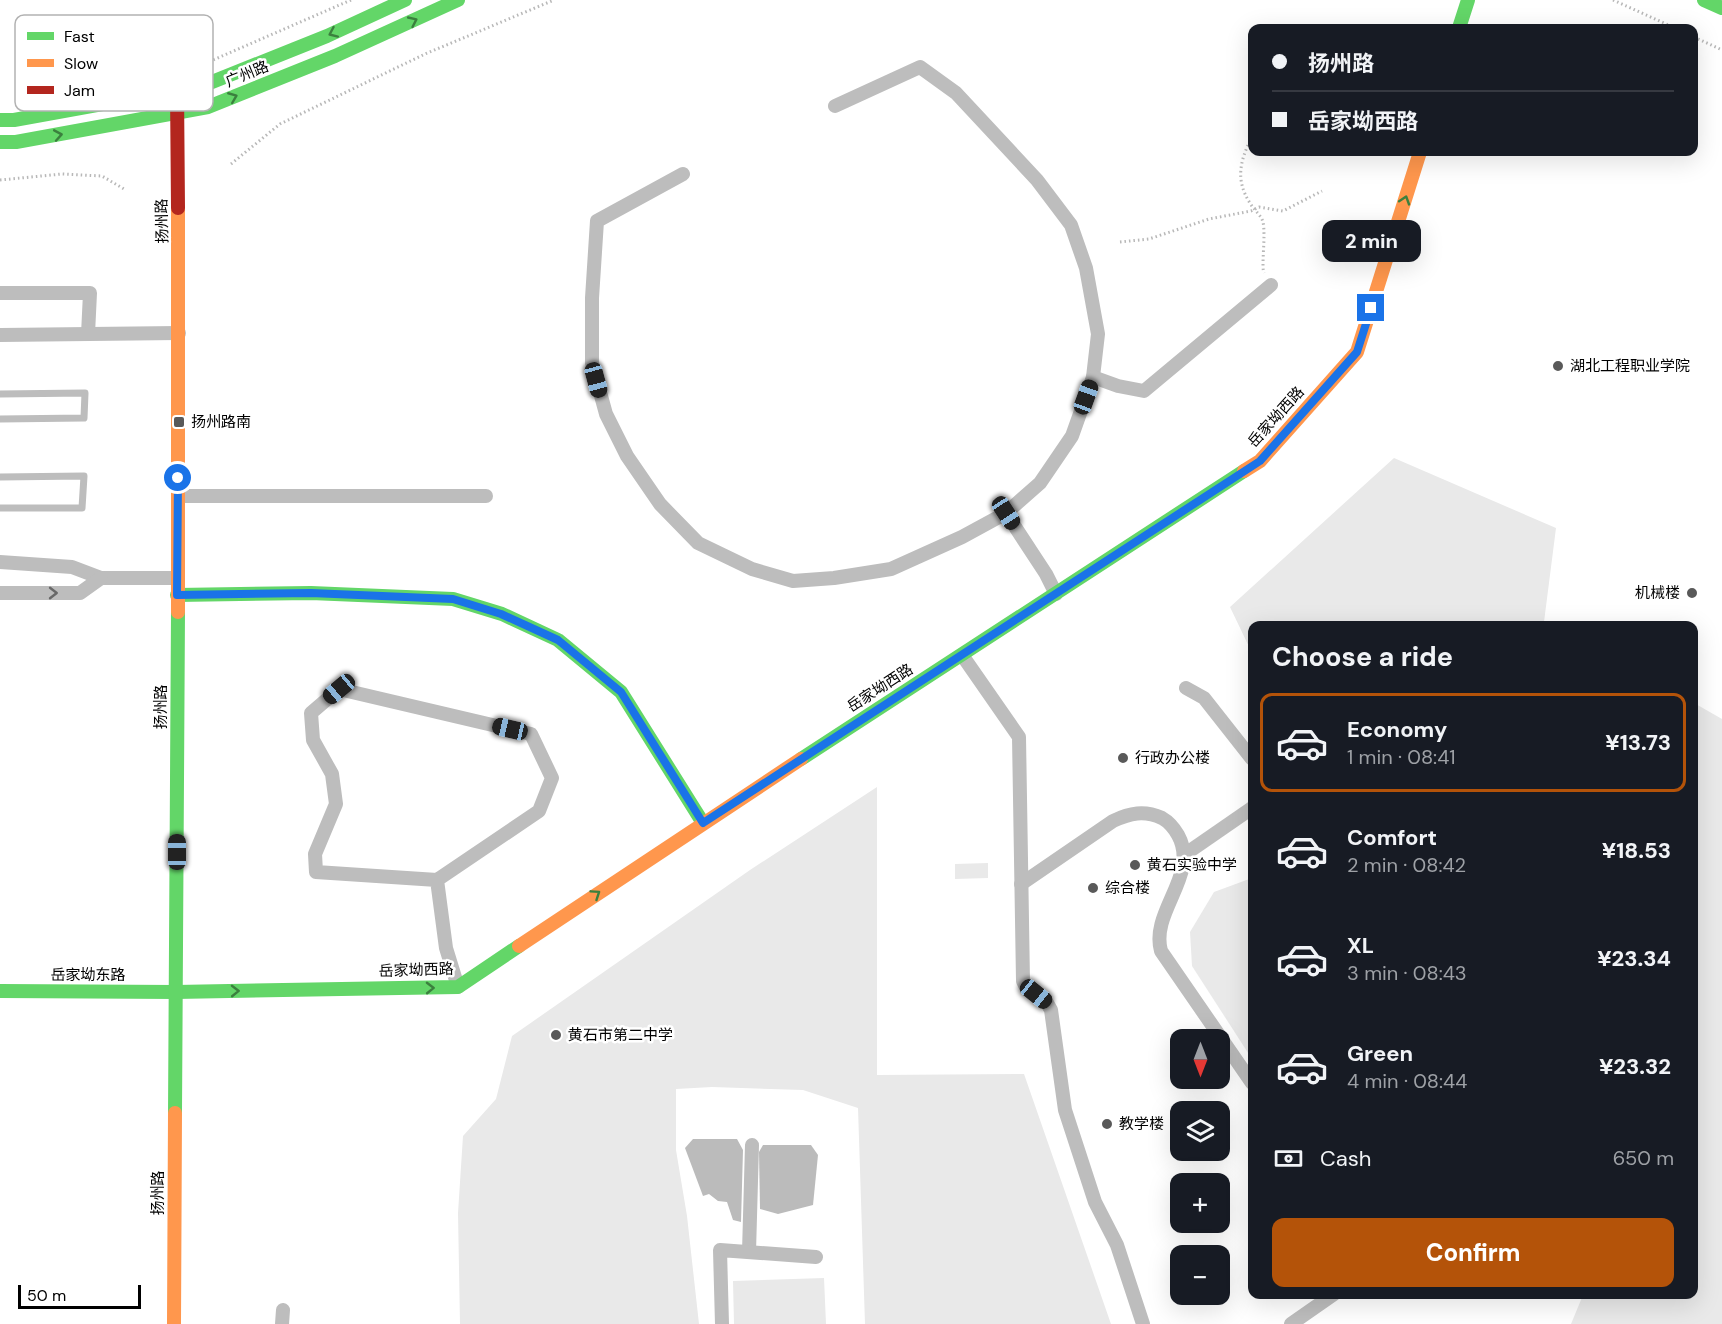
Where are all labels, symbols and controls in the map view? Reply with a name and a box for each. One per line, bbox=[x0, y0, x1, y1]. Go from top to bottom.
legend bbox=[15, 15, 213, 111]
one-way arrow bbox=[406, 16, 417, 28]
text: Fast bbox=[64, 26, 95, 47]
one-way arrow bbox=[328, 26, 339, 38]
text: 扬州路 bbox=[1308, 49, 1374, 78]
text: Slow bbox=[64, 53, 98, 74]
street label: 广州路 bbox=[222, 56, 272, 92]
text: Jam bbox=[64, 80, 95, 101]
one-way arrow bbox=[227, 92, 238, 104]
text: 岳家坳西路 bbox=[1308, 107, 1418, 136]
one-way arrow bbox=[53, 129, 63, 142]
one-way arrow bbox=[1398, 195, 1410, 206]
street label: 扬州路 bbox=[152, 198, 172, 244]
callout: 2 min bbox=[1322, 221, 1420, 263]
text: 2 min bbox=[1345, 228, 1398, 254]
route end bbox=[1357, 294, 1384, 321]
place label: 湖北工程职业学院 bbox=[1570, 356, 1690, 376]
marker: 湖北工程职业学院 bbox=[1551, 359, 1565, 373]
car bbox=[583, 360, 609, 400]
car bbox=[1071, 377, 1101, 417]
street label: 岳家坳西路 bbox=[1243, 382, 1309, 452]
place label: 扬州路南 bbox=[191, 412, 251, 432]
marker: 扬州路南 bbox=[172, 415, 186, 429]
route start bbox=[164, 464, 191, 491]
car bbox=[989, 493, 1023, 533]
place label: 机械楼 bbox=[1635, 583, 1680, 603]
marker: 机械楼 bbox=[1685, 586, 1699, 600]
one-way arrow bbox=[48, 587, 57, 599]
text: Choose a ride bbox=[1272, 639, 1453, 674]
street label: 岳家坳西路 bbox=[843, 659, 917, 717]
car bbox=[319, 671, 359, 707]
street label: 扬州路 bbox=[151, 684, 171, 730]
text: Economy bbox=[1347, 715, 1447, 744]
car bbox=[490, 716, 530, 742]
icon: car bbox=[1275, 716, 1329, 770]
text: ¥13.73 bbox=[1605, 728, 1671, 757]
text: 1 min · 08:41 bbox=[1347, 744, 1456, 770]
place label: 行政办公楼 bbox=[1135, 748, 1210, 768]
marker: 行政办公楼 bbox=[1116, 751, 1130, 765]
text: Comfort bbox=[1347, 823, 1437, 852]
icon: car bbox=[1275, 824, 1329, 878]
car bbox=[168, 834, 186, 870]
text: ¥18.53 bbox=[1602, 836, 1671, 865]
text: 2 min · 08:42 bbox=[1347, 852, 1466, 878]
place label: 黄石实验中学 bbox=[1147, 855, 1237, 875]
marker: 黄石实验中学 bbox=[1128, 858, 1142, 872]
place label: 综合楼 bbox=[1105, 878, 1150, 898]
marker: 综合楼 bbox=[1086, 881, 1100, 895]
one-way arrow bbox=[590, 891, 601, 902]
text: XL bbox=[1347, 931, 1374, 960]
icon: car bbox=[1275, 932, 1329, 986]
text: ¥23.34 bbox=[1597, 944, 1671, 973]
street label: 岳家坳西路 bbox=[378, 959, 454, 981]
text: 3 min · 08:43 bbox=[1347, 960, 1467, 986]
street label: 岳家坳东路 bbox=[50, 965, 126, 985]
car bbox=[1016, 976, 1056, 1012]
one-way arrow bbox=[425, 981, 434, 994]
one-way arrow bbox=[230, 985, 239, 997]
place label: 黄石市第二中学 bbox=[568, 1025, 673, 1045]
marker: 黄石市第二中学 bbox=[549, 1028, 563, 1042]
north arrow bbox=[1170, 1029, 1230, 1089]
map controls bbox=[1170, 1029, 1230, 1305]
text: Green bbox=[1347, 1039, 1413, 1068]
icon: car bbox=[1275, 1040, 1329, 1094]
text: ¥23.32 bbox=[1599, 1052, 1671, 1081]
text: 4 min · 08:44 bbox=[1347, 1068, 1467, 1094]
button: layers bbox=[1170, 1101, 1230, 1161]
place label: 教学楼 bbox=[1119, 1114, 1164, 1134]
marker: 教学楼 bbox=[1100, 1117, 1114, 1131]
icon: cash bbox=[1272, 1142, 1305, 1175]
text: Cash bbox=[1320, 1144, 1371, 1173]
text: 650 m bbox=[1613, 1145, 1674, 1171]
street label: 扬州路 bbox=[148, 1170, 168, 1216]
button: + bbox=[1170, 1173, 1230, 1233]
button: Confirm bbox=[1272, 1218, 1674, 1287]
button: − bbox=[1170, 1245, 1230, 1305]
scale bar bbox=[18, 1282, 141, 1310]
text: 50 m bbox=[27, 1285, 66, 1306]

